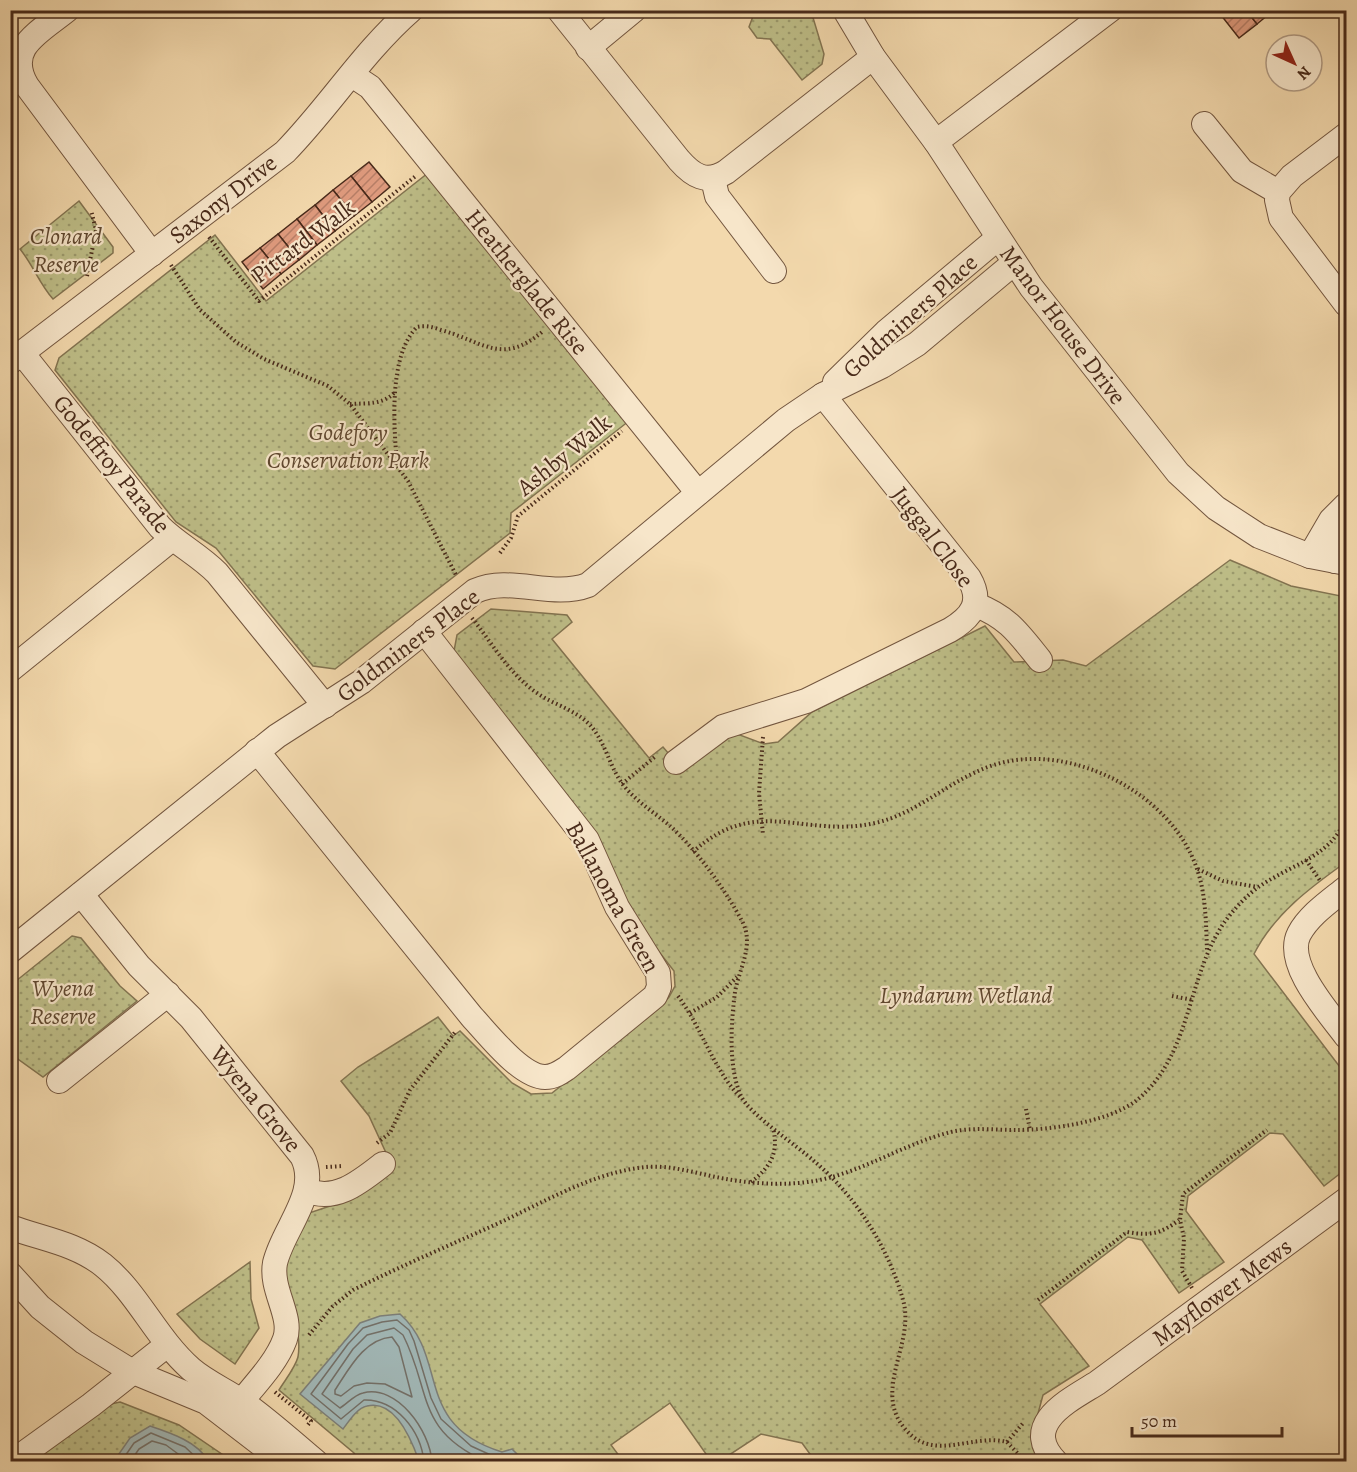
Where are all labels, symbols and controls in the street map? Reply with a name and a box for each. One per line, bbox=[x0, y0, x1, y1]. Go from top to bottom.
north arrow bbox=[1264, 33, 1324, 93]
text: N bbox=[1292, 61, 1316, 85]
street label: Saxony Drive bbox=[163, 147, 283, 251]
street label: Pittard Walk bbox=[244, 191, 362, 291]
street label: Heatherglade Rise bbox=[458, 202, 596, 362]
park label: Clonard Reserve bbox=[30, 220, 102, 280]
street label: Manor House Drive bbox=[992, 239, 1134, 411]
street label: Goldminers Place bbox=[836, 247, 984, 385]
street label: Godeffroy Parade bbox=[46, 388, 178, 540]
street label: Ashby Walk bbox=[509, 407, 618, 504]
park label: Godefory Conservation Park bbox=[267, 416, 429, 476]
street label: Juggal Close bbox=[884, 480, 982, 594]
street label: Goldminers Place bbox=[330, 581, 486, 709]
street label: Ballanoma Green bbox=[558, 816, 668, 978]
park label: Wyena Reserve bbox=[30, 972, 96, 1032]
park label: Lyndarum Wetland bbox=[880, 979, 1052, 1011]
street label: Wyena Grove bbox=[202, 1038, 309, 1159]
street label: Mayflower Mews bbox=[1146, 1230, 1298, 1354]
scale bar bbox=[1132, 1400, 1282, 1438]
text: 50 m bbox=[1141, 1409, 1177, 1433]

